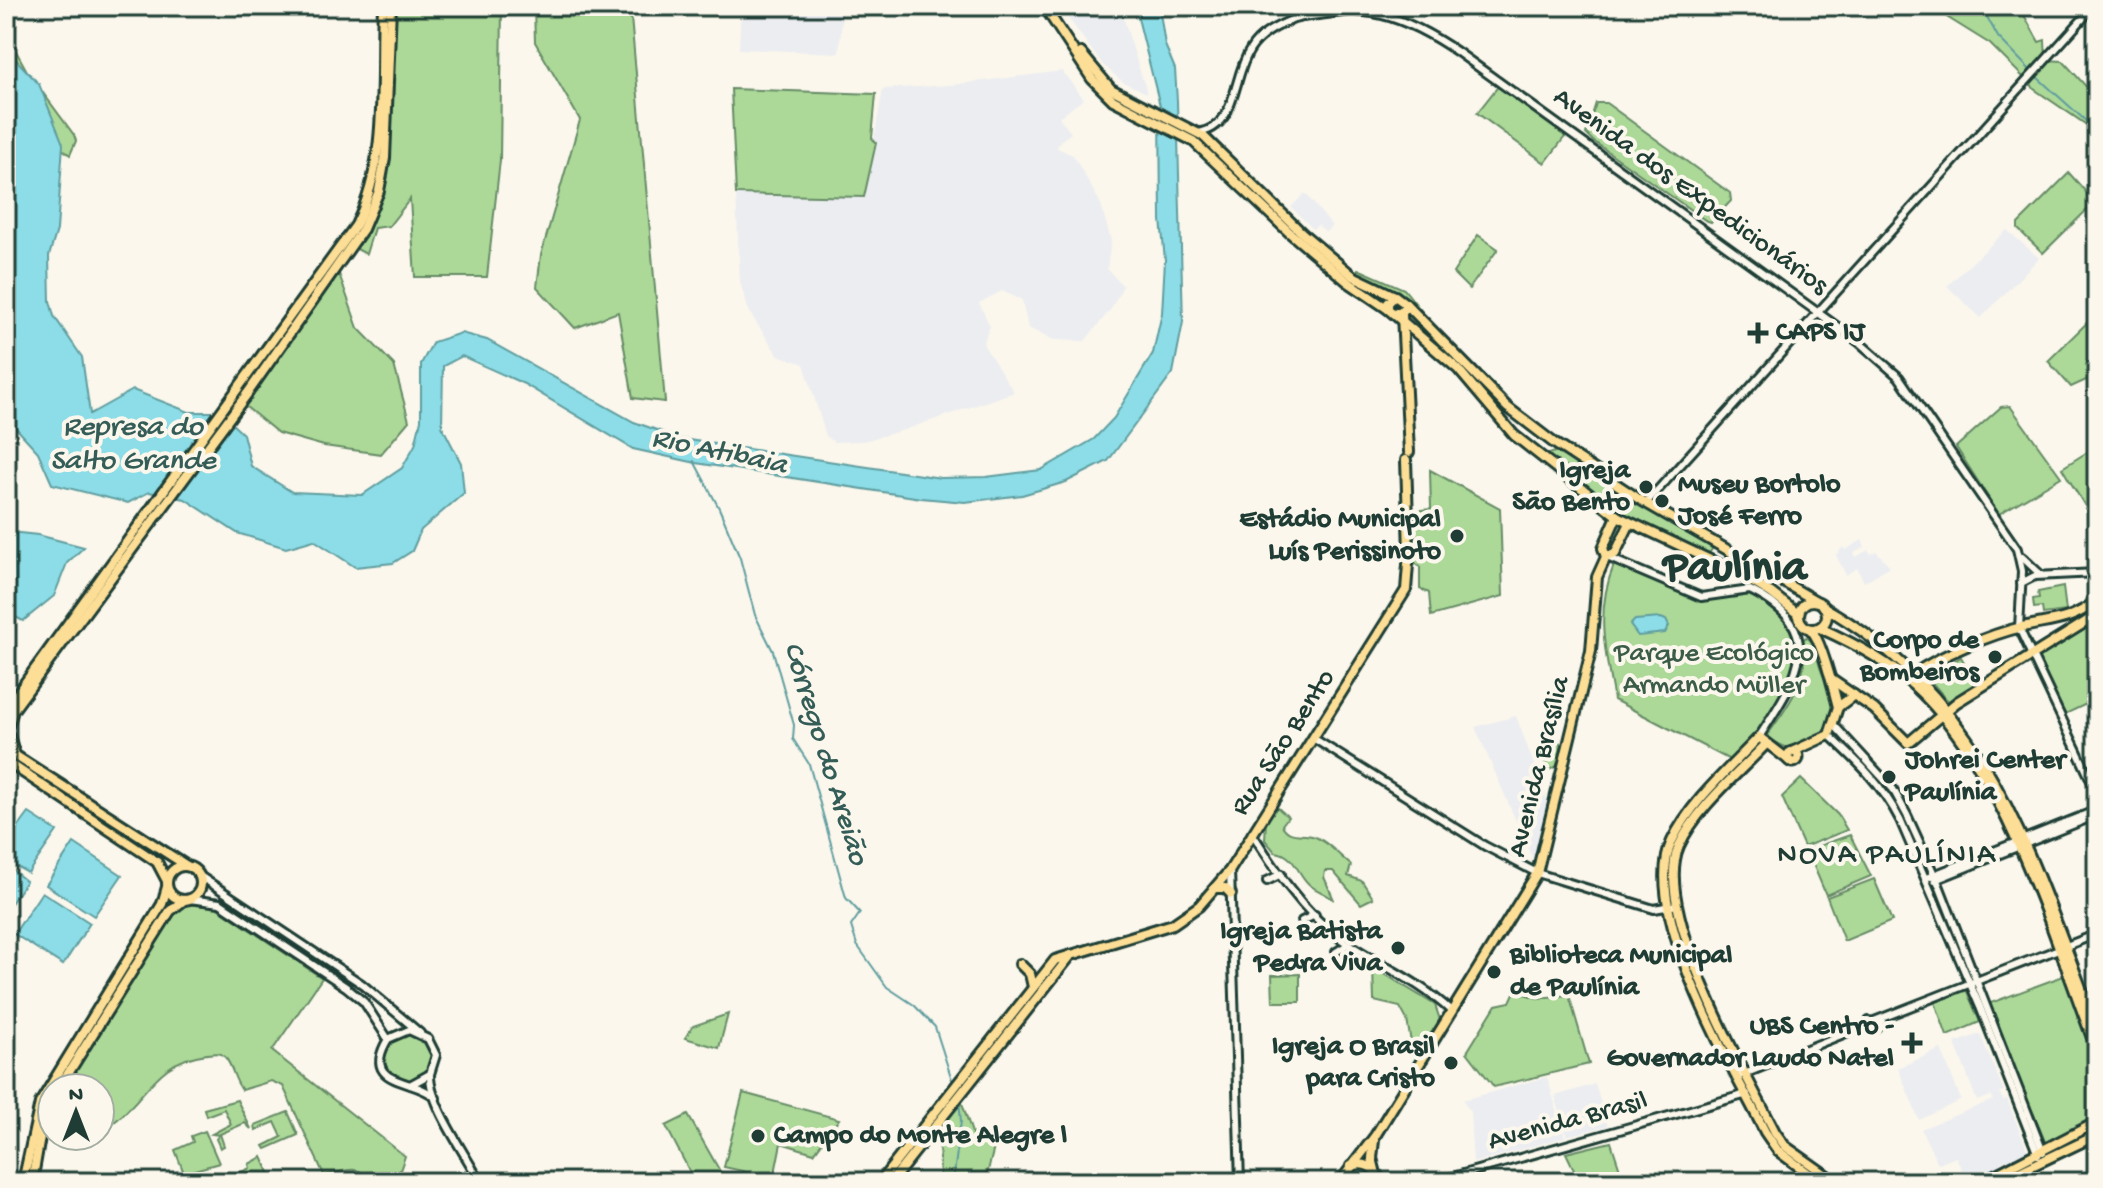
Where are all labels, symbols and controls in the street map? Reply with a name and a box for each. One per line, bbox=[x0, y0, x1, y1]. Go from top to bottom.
street label: Avenida dos Expedicionários bbox=[1546, 81, 1834, 303]
place label: CAPS IJ bbox=[1776, 317, 1866, 350]
marker: CAPS IJ bbox=[1747, 322, 1769, 344]
water label: Represa do Salto Grande bbox=[50, 411, 217, 480]
water label: Rio Atibaia bbox=[648, 422, 792, 485]
place label: Igreja São Bento bbox=[1512, 455, 1631, 520]
place label: Museu Bortolo José Ferro bbox=[1677, 469, 1841, 534]
marker: Igreja São Bento bbox=[1637, 478, 1655, 496]
marker: Museu Bortolo José Ferro bbox=[1653, 492, 1671, 510]
place label: Estádio Municipal Luís Perissinoto bbox=[1240, 504, 1441, 569]
marker: Estádio Municipal Luís Perissinoto bbox=[1448, 527, 1466, 545]
district label: Paulínia bbox=[1661, 544, 1809, 596]
place label: Corpo de Bombeiros bbox=[1859, 625, 1981, 690]
water label: Córrego do Areião bbox=[773, 638, 875, 871]
park label: Parque Ecológico Armando Müller bbox=[1613, 638, 1814, 703]
marker: Corpo de Bombeiros bbox=[1986, 648, 2004, 666]
street label: Rua São Bento bbox=[1224, 664, 1344, 822]
street label: Avenida Brasília bbox=[1502, 672, 1579, 861]
place label: Johrei Center Paulínia bbox=[1903, 745, 2068, 810]
marker: Johrei Center Paulínia bbox=[1880, 768, 1898, 786]
district label: NOVA PAULÍNIA bbox=[1777, 839, 1997, 874]
place label: Igreja Batista Pedra Viva bbox=[1220, 916, 1383, 981]
marker: Igreja Batista Pedra Viva bbox=[1389, 939, 1407, 957]
place label: Biblioteca Municipal de Paulínia bbox=[1509, 940, 1733, 1005]
marker: Biblioteca Municipal de Paulínia bbox=[1485, 963, 1503, 981]
place label: UBS Centro - Governador Laudo Natel bbox=[1606, 1011, 1894, 1076]
place label: Igreja O Brasil para Cristo bbox=[1272, 1031, 1435, 1096]
marker: UBS Centro - Governador Laudo Natel bbox=[1901, 1032, 1923, 1054]
marker: Igreja O Brasil para Cristo bbox=[1442, 1054, 1460, 1072]
north arrow bbox=[36, 1072, 116, 1152]
text: N bbox=[69, 1083, 83, 1109]
street label: Avenida Brasil bbox=[1485, 1085, 1651, 1159]
place label: Campo do Monte Alegre l bbox=[774, 1120, 1067, 1153]
marker: Campo do Monte Alegre l bbox=[749, 1127, 767, 1145]

